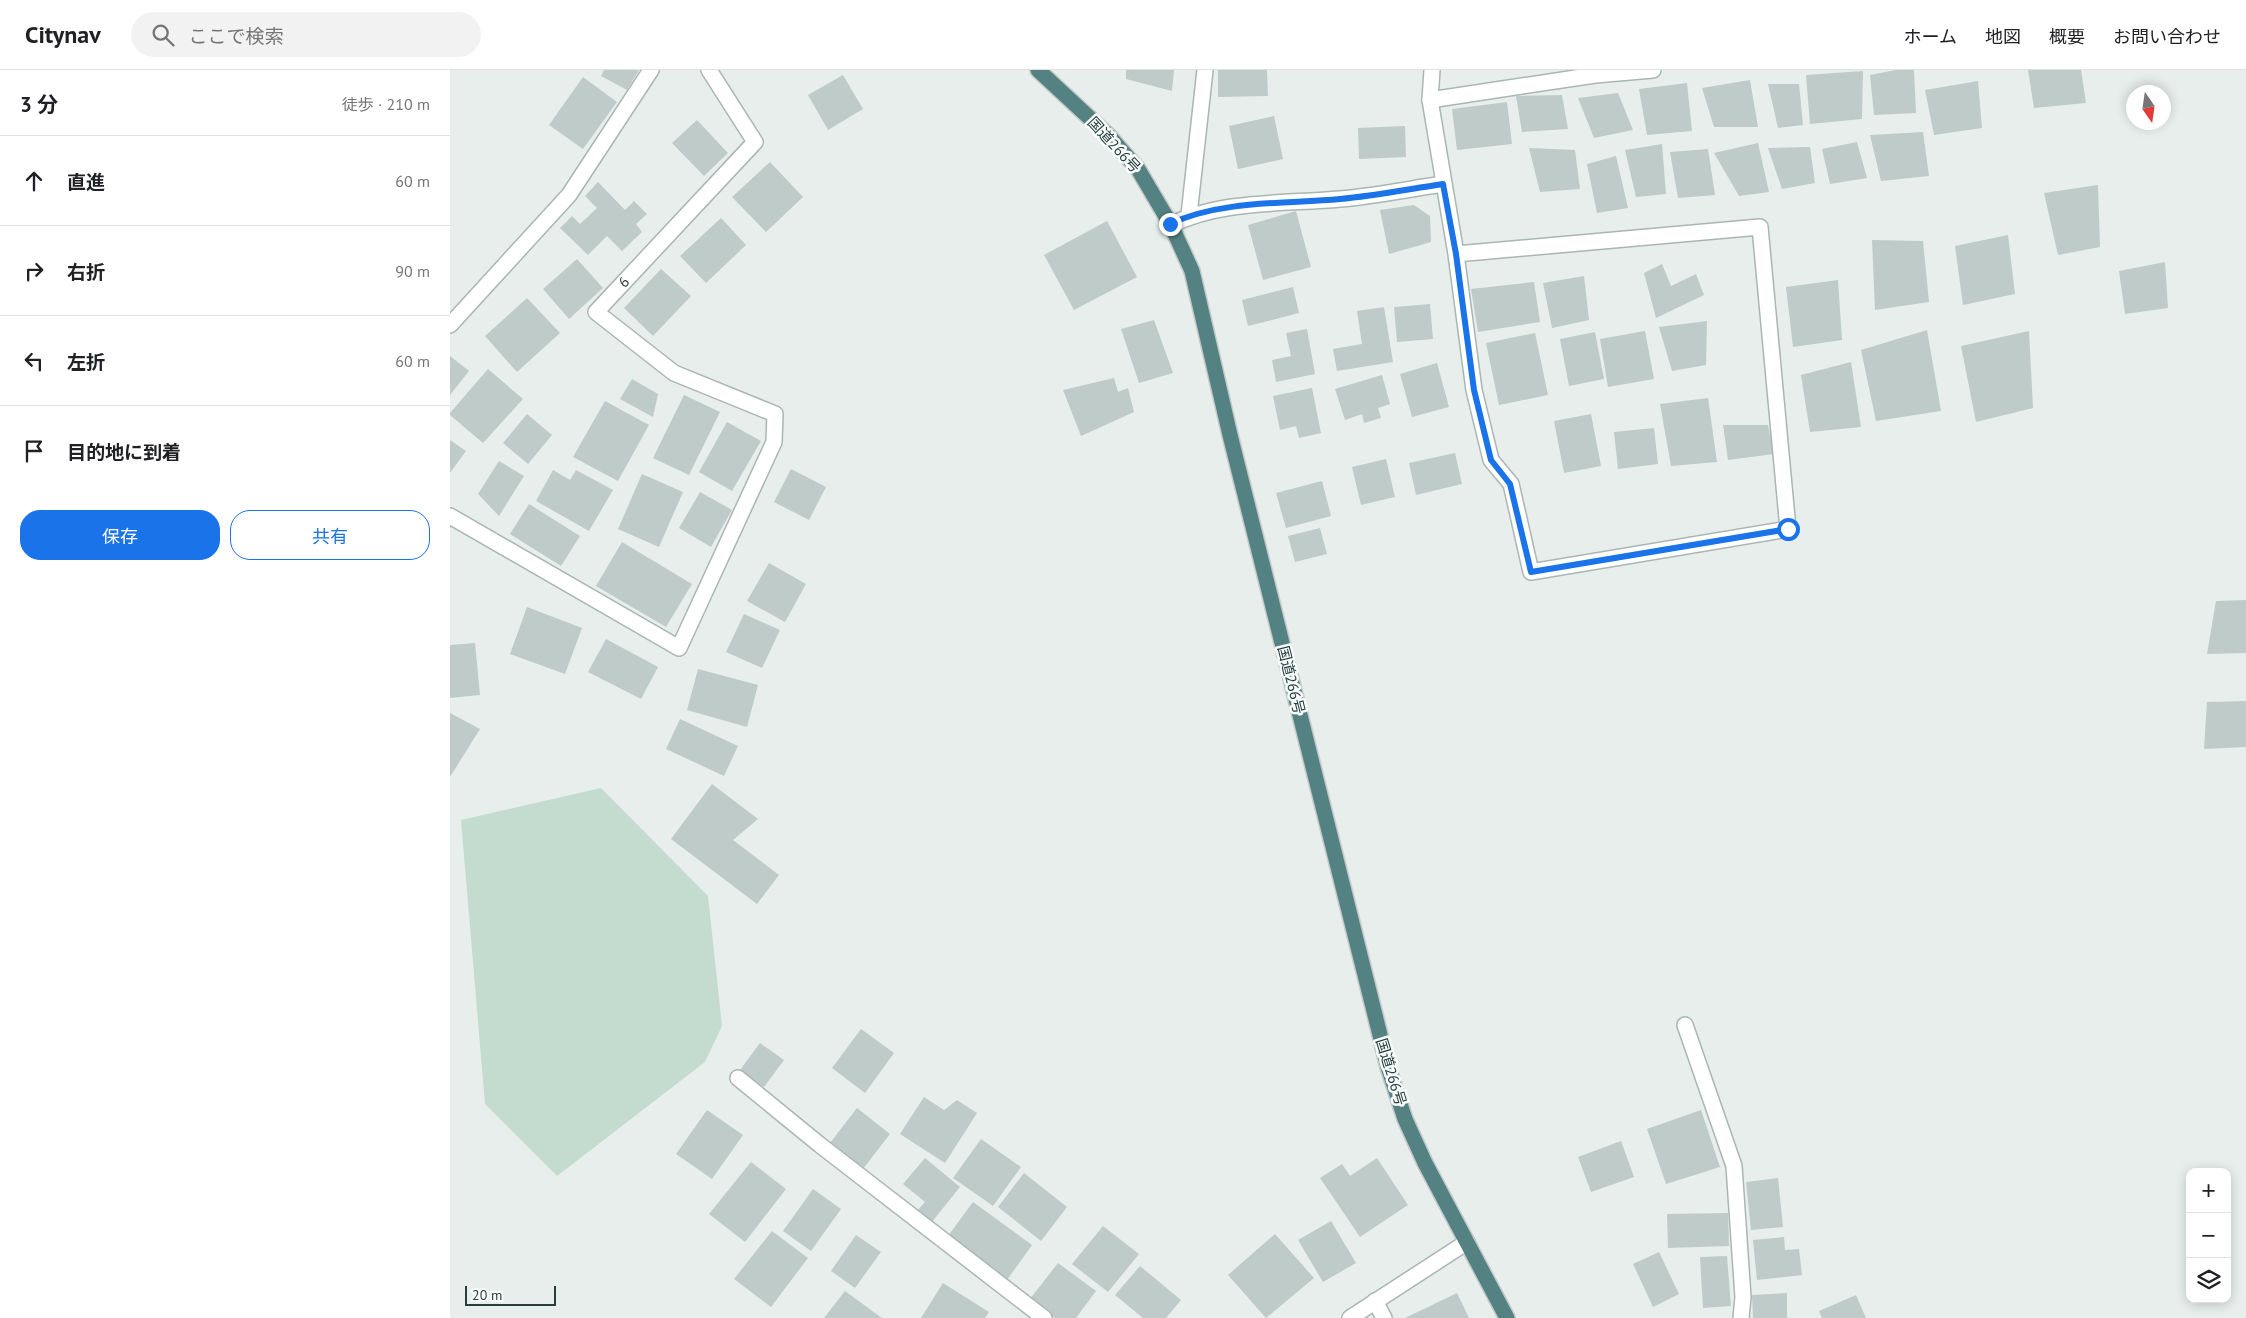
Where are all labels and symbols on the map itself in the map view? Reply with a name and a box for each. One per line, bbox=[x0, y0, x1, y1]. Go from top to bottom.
north arrow bbox=[2126, 85, 2171, 130]
street label: 国道266号 bbox=[1084, 113, 1145, 177]
route end bbox=[1159, 213, 1182, 236]
street label: 6 bbox=[614, 272, 633, 291]
route start bbox=[1777, 518, 1800, 541]
street label: 国道266号 bbox=[1274, 644, 1309, 716]
street label: 国道266号 bbox=[1372, 1036, 1411, 1108]
scale bar bbox=[465, 1283, 556, 1306]

